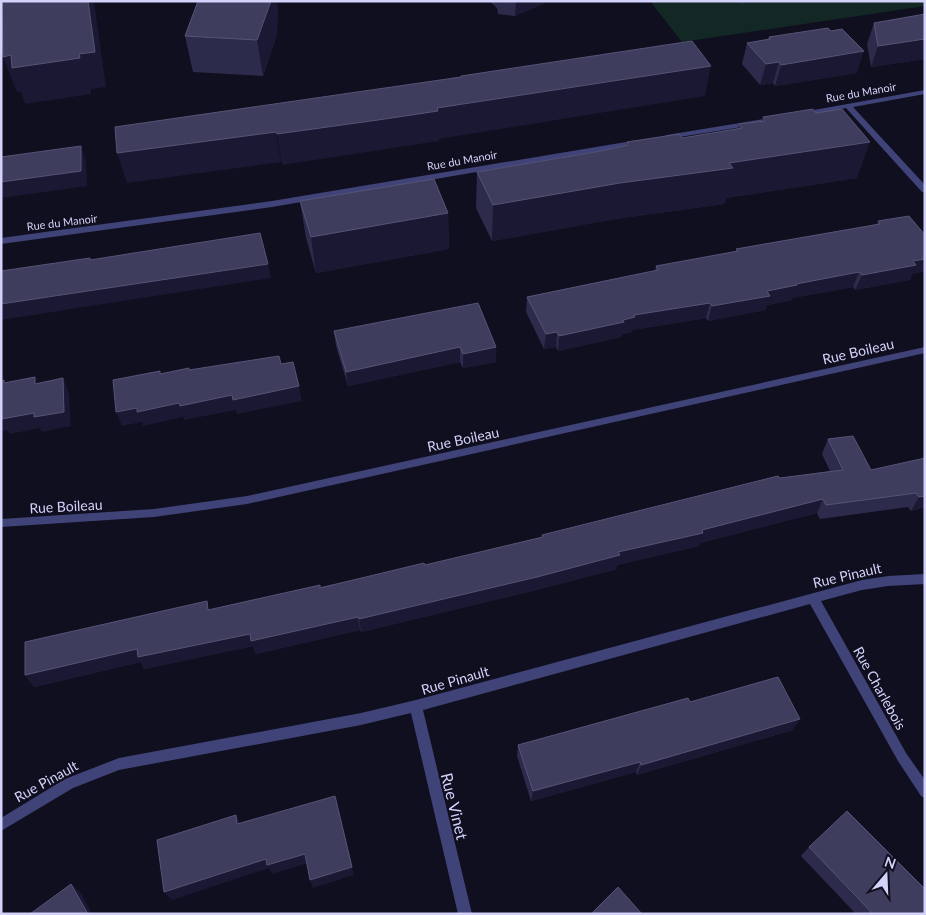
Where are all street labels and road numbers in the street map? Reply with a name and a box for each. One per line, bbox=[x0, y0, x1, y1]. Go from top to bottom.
street label: Rue du Manoir bbox=[825, 79, 897, 105]
street label: Rue du Manoir bbox=[426, 147, 498, 173]
street label: Rue du Manoir bbox=[26, 211, 98, 233]
street label: Rue Boileau bbox=[821, 335, 895, 367]
street label: Rue Boileau bbox=[426, 423, 500, 455]
street label: Rue Boileau bbox=[29, 496, 103, 516]
street label: Rue Pinault bbox=[811, 559, 883, 591]
street label: Rue Charlebois bbox=[850, 643, 910, 733]
street label: Rue Pinault bbox=[419, 662, 491, 698]
street label: Rue Pinault bbox=[11, 757, 81, 805]
street label: Rue Vinet bbox=[438, 771, 473, 842]

